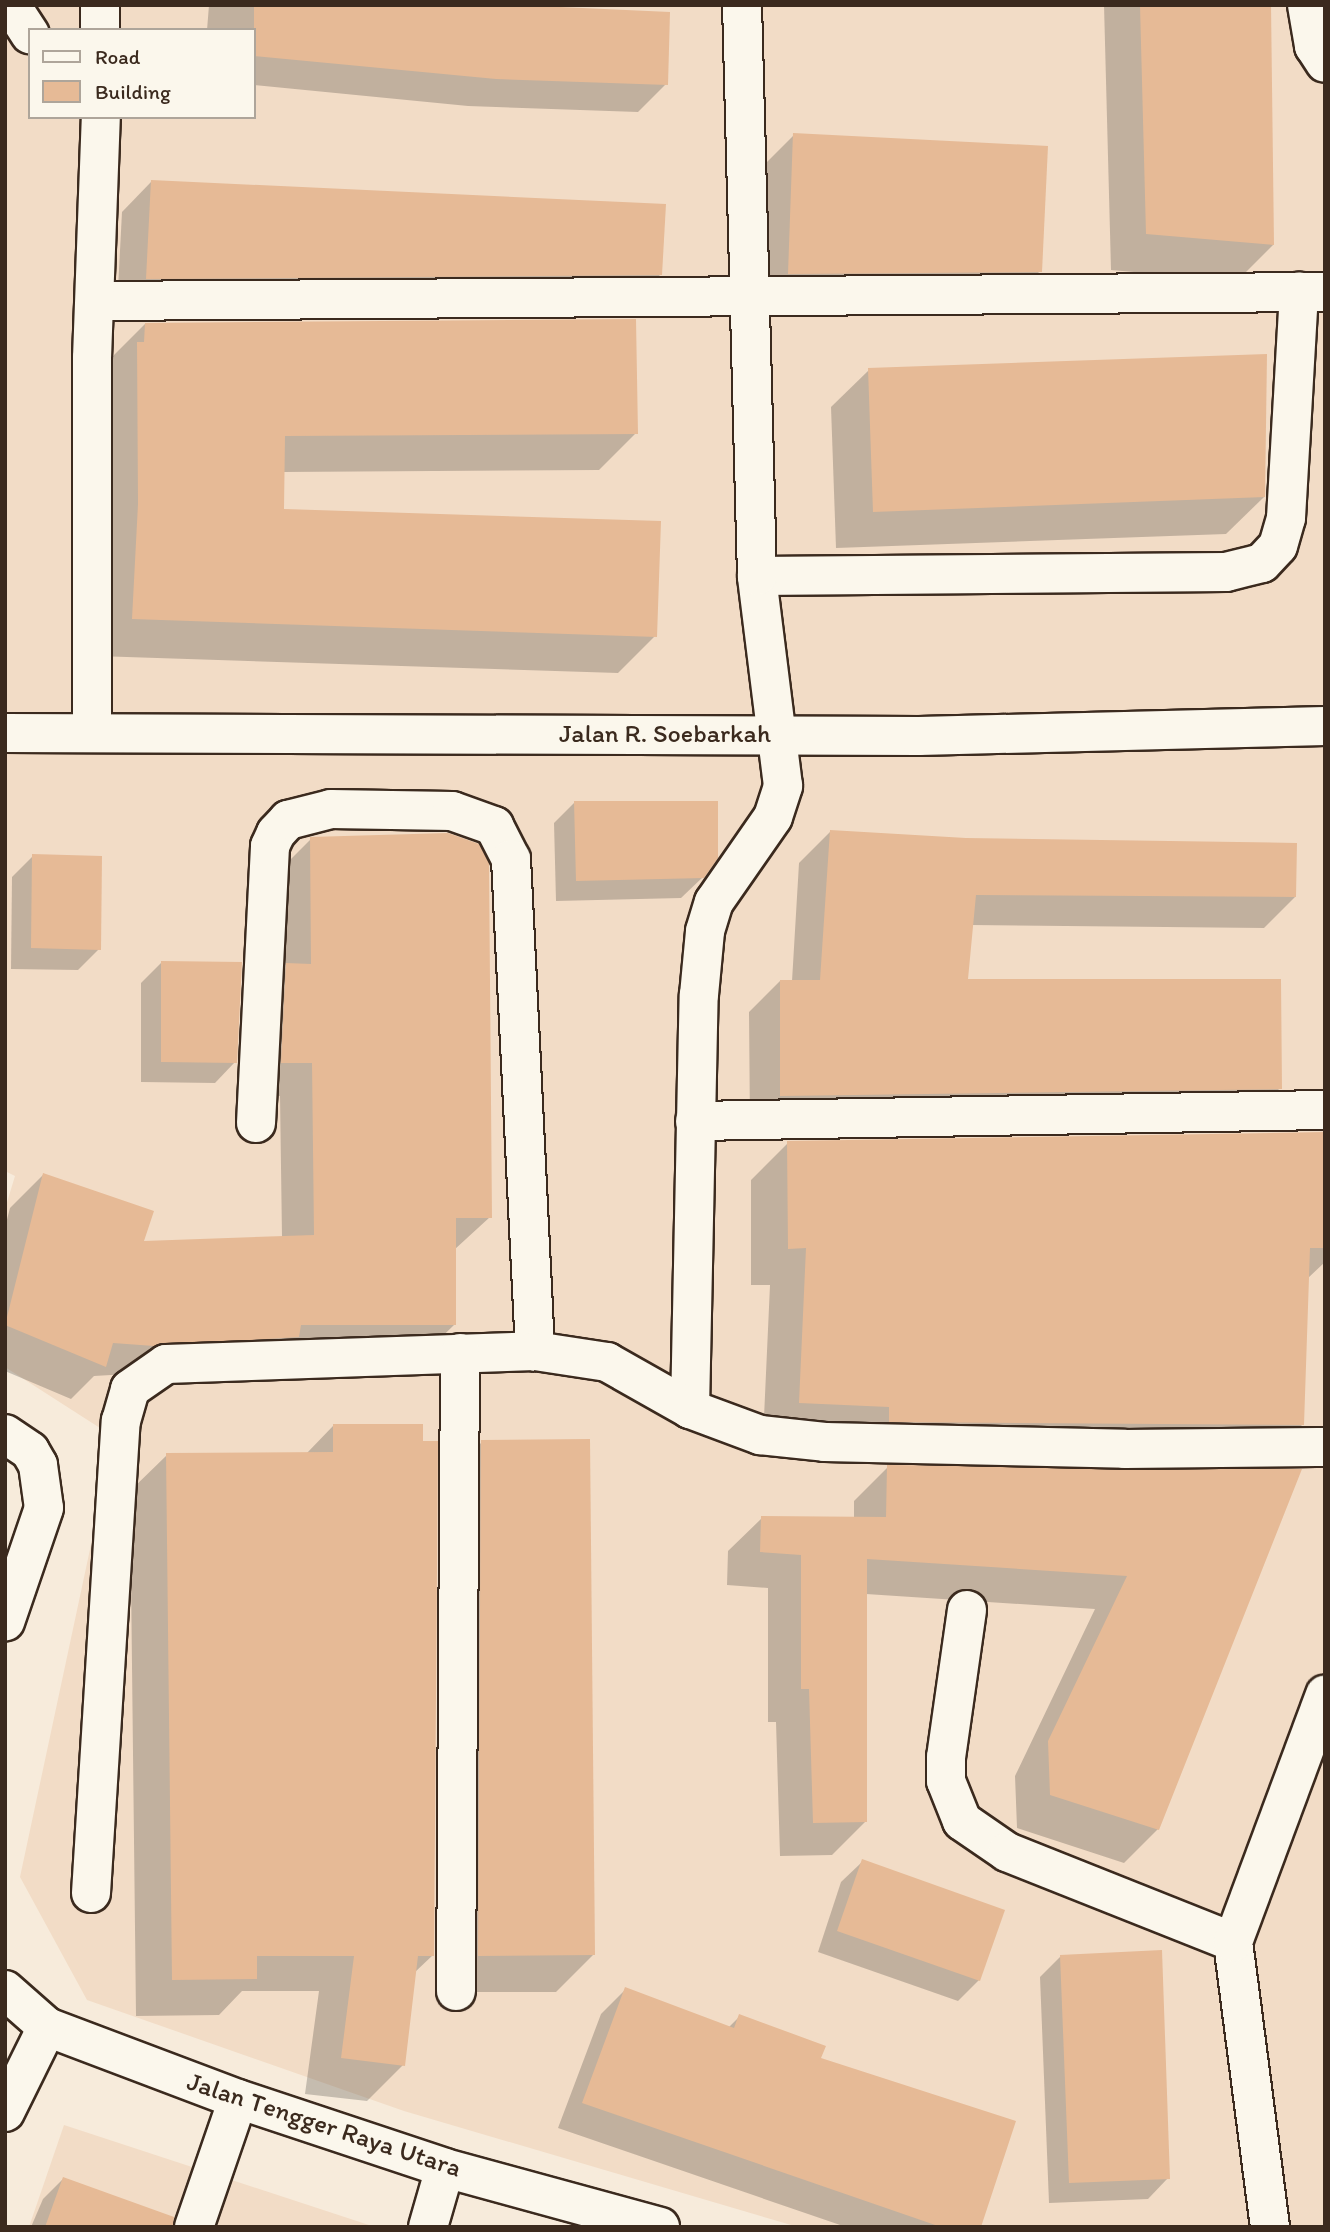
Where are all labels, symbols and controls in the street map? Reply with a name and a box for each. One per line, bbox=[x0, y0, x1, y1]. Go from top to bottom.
legend bbox=[28, 28, 256, 119]
text: Road bbox=[95, 44, 140, 69]
text: Building bbox=[95, 79, 171, 104]
street label: Jalan R. Soebarkah bbox=[559, 718, 771, 750]
street label: Jalan Tengger Raya Utara bbox=[185, 2066, 463, 2184]

